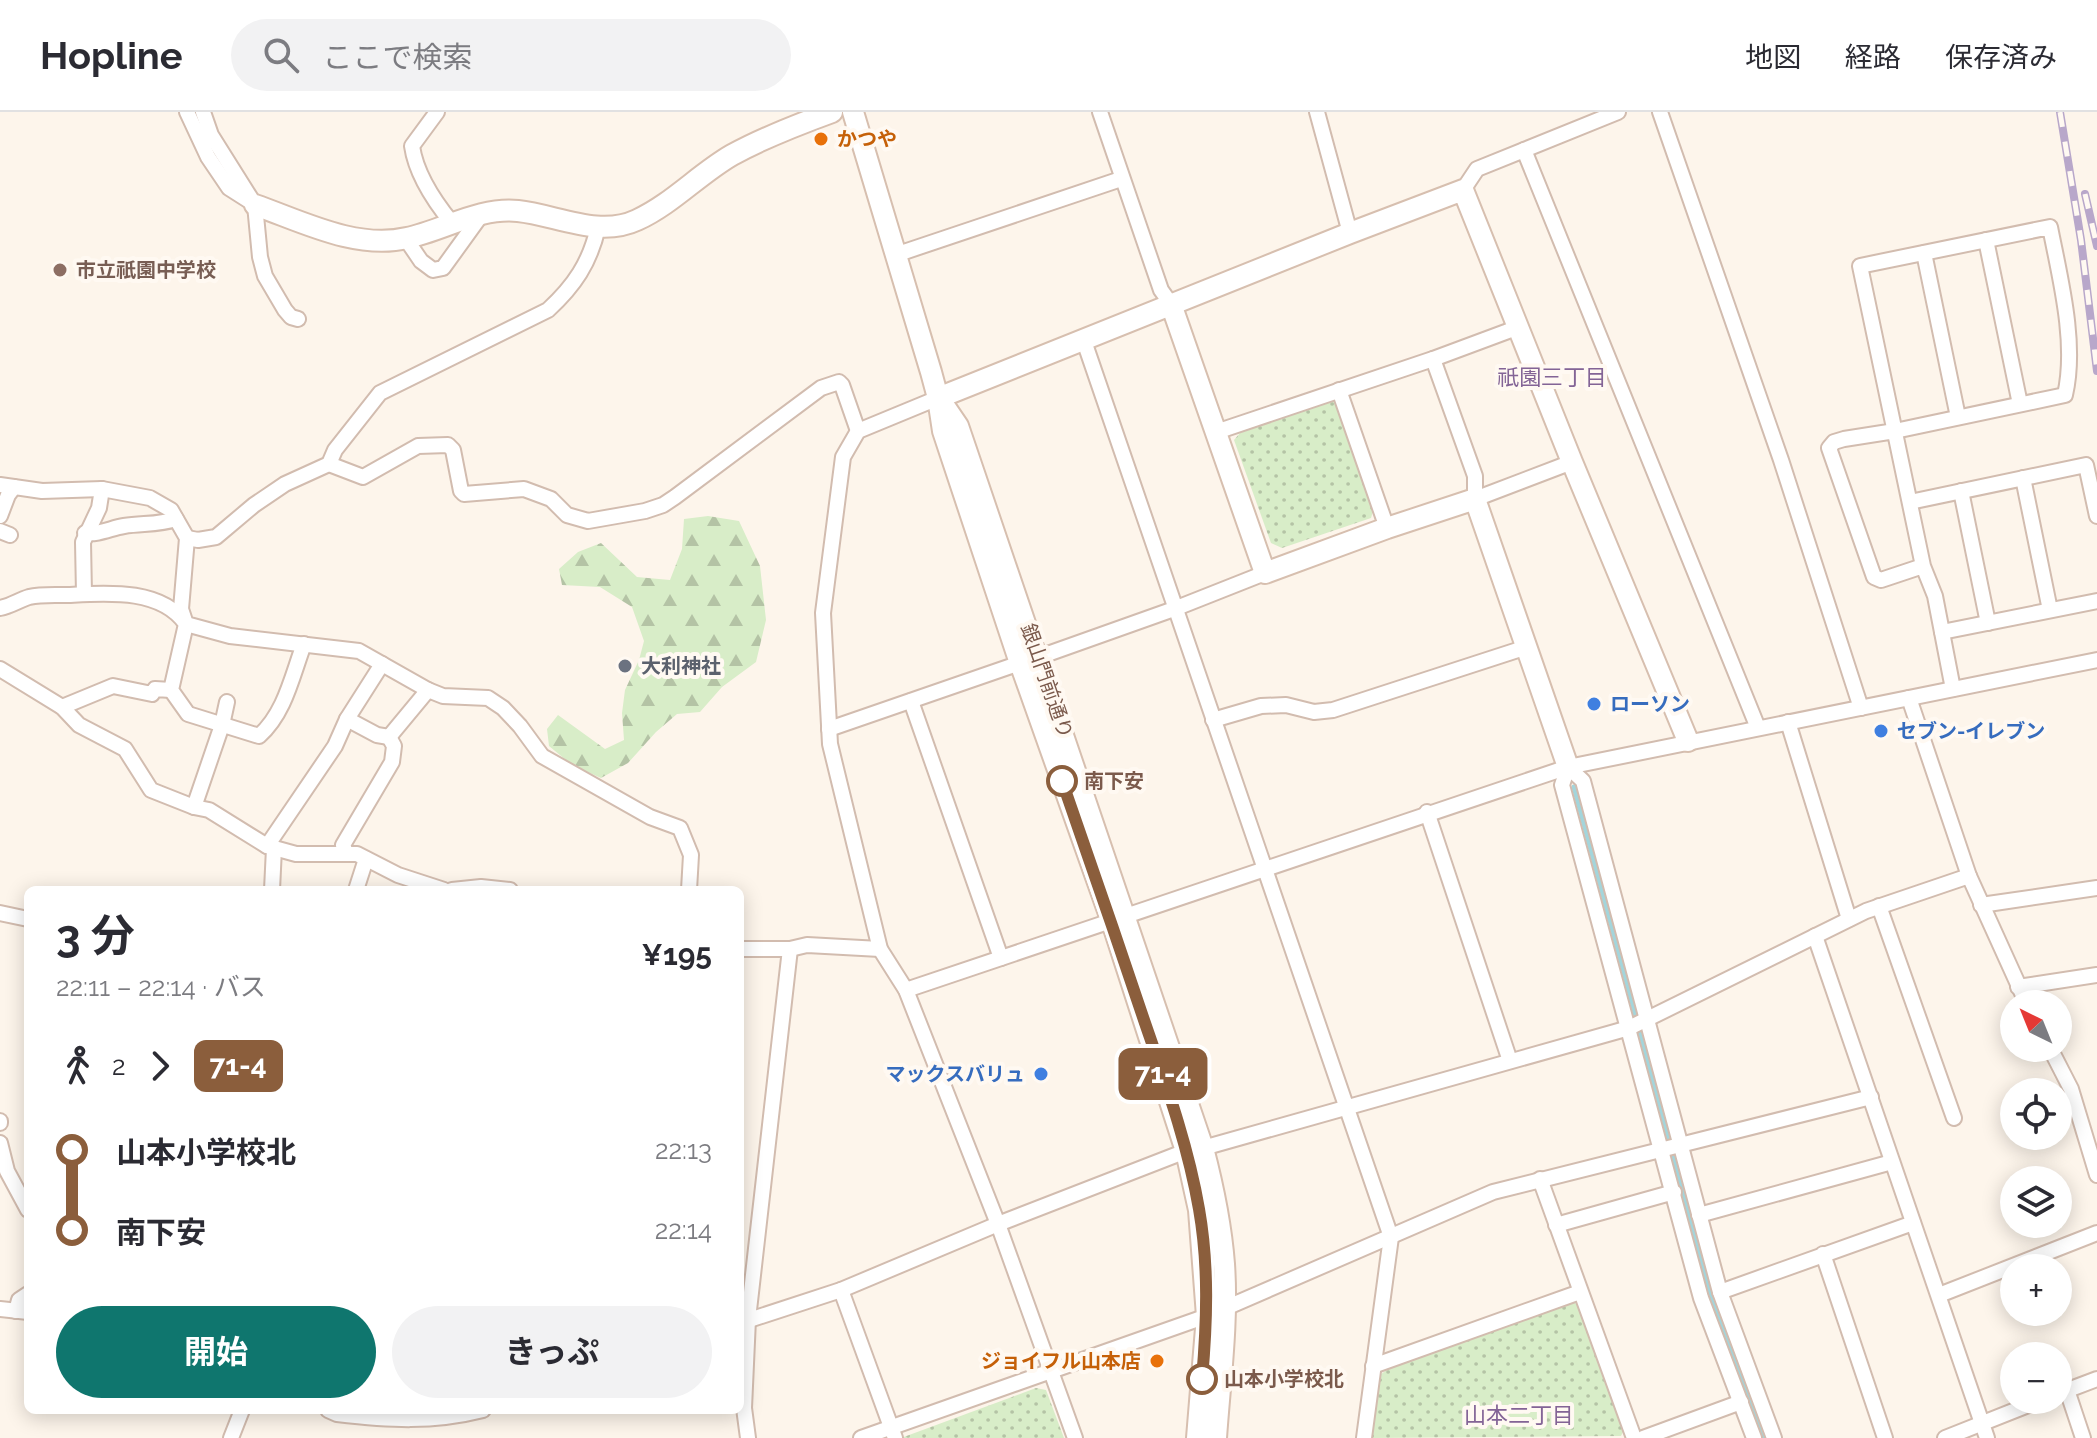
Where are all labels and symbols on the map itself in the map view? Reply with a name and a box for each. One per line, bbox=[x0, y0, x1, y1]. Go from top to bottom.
place label: かつや bbox=[837, 127, 897, 151]
marker: かつや bbox=[812, 130, 830, 148]
place label: 市立祇園中学校 bbox=[76, 258, 216, 282]
marker: 市立祇園中学校 bbox=[51, 261, 69, 279]
district label: 祇園三丁目 bbox=[1497, 364, 1607, 390]
street label: 銀山門前通り bbox=[1016, 620, 1078, 742]
place label: 大利神社 bbox=[641, 654, 721, 678]
marker: 大利神社 bbox=[616, 657, 634, 675]
place label: ローソン bbox=[1610, 692, 1690, 716]
marker: ローソン bbox=[1585, 695, 1603, 713]
place label: セブン-イレブン bbox=[1897, 719, 2045, 743]
marker: セブン-イレブン bbox=[1872, 722, 1890, 740]
marker: 南下安 bbox=[1047, 766, 1077, 796]
place label: 南下安 bbox=[1084, 769, 1144, 793]
north arrow bbox=[2000, 990, 2072, 1062]
line badge: 71-4 bbox=[1107, 1048, 1219, 1100]
place label: マックスバリュ bbox=[886, 1062, 1025, 1086]
marker: マックスバリュ bbox=[1032, 1065, 1050, 1083]
place label: ジョイフル山本店 bbox=[981, 1349, 1141, 1373]
marker: ジョイフル山本店 bbox=[1148, 1352, 1166, 1370]
marker: 山本小学校北 bbox=[1187, 1364, 1217, 1394]
place label: 山本小学校北 bbox=[1224, 1367, 1344, 1391]
district label: 山本二丁目 bbox=[1464, 1402, 1574, 1428]

